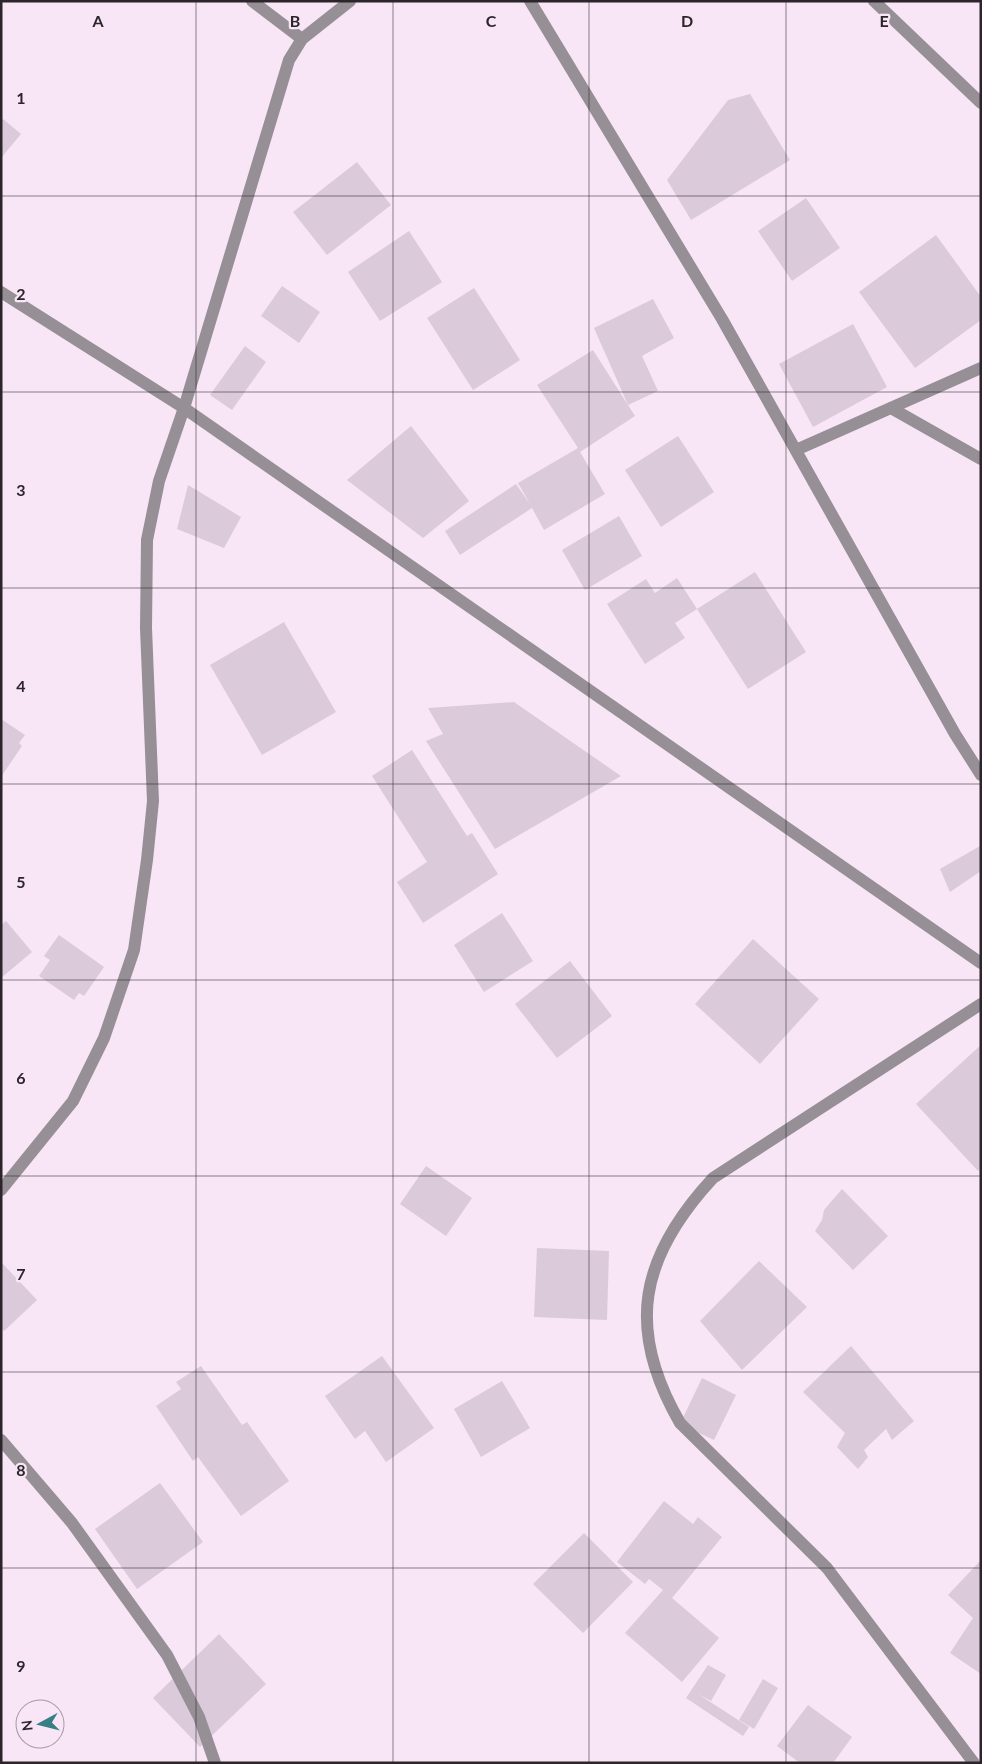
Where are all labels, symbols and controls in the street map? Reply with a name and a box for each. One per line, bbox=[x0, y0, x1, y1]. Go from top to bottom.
text: A bbox=[91, 11, 104, 30]
text: B bbox=[290, 11, 300, 30]
text: C bbox=[486, 11, 497, 30]
text: D bbox=[681, 11, 693, 30]
text: E bbox=[879, 11, 889, 30]
text: 1 bbox=[16, 88, 26, 107]
text: 2 bbox=[16, 284, 26, 303]
text: 3 bbox=[16, 480, 26, 499]
text: 4 bbox=[16, 676, 26, 695]
text: 5 bbox=[16, 872, 26, 891]
text: 6 bbox=[16, 1068, 26, 1087]
text: 7 bbox=[16, 1264, 26, 1283]
text: 8 bbox=[16, 1460, 26, 1479]
text: 9 bbox=[16, 1656, 26, 1675]
north arrow bbox=[15, 1699, 65, 1749]
text: N bbox=[18, 1719, 36, 1732]

